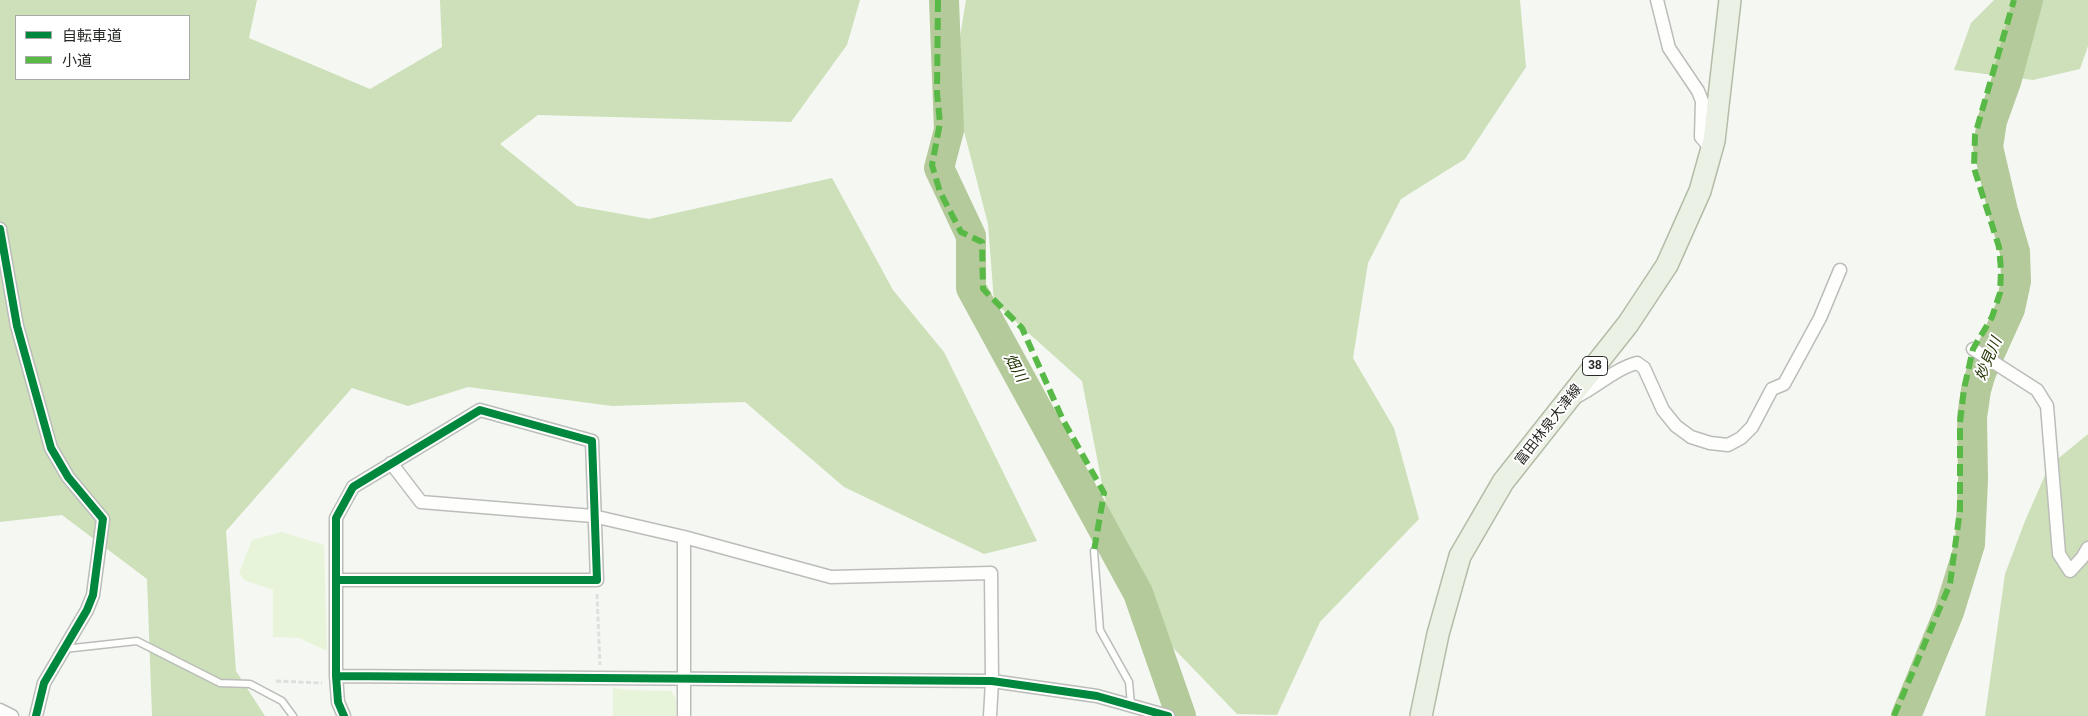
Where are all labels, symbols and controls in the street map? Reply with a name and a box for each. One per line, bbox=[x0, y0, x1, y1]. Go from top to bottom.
legend bbox=[15, 15, 190, 80]
text: 自転車道 bbox=[62, 27, 122, 44]
text: 小道 bbox=[62, 52, 92, 69]
water label: 妙見川 bbox=[1972, 335, 2006, 383]
water label: 畑川 bbox=[1000, 351, 1030, 385]
road number: 38 bbox=[1582, 356, 1608, 376]
street label: 富田林泉大津線 bbox=[1512, 381, 1586, 469]

